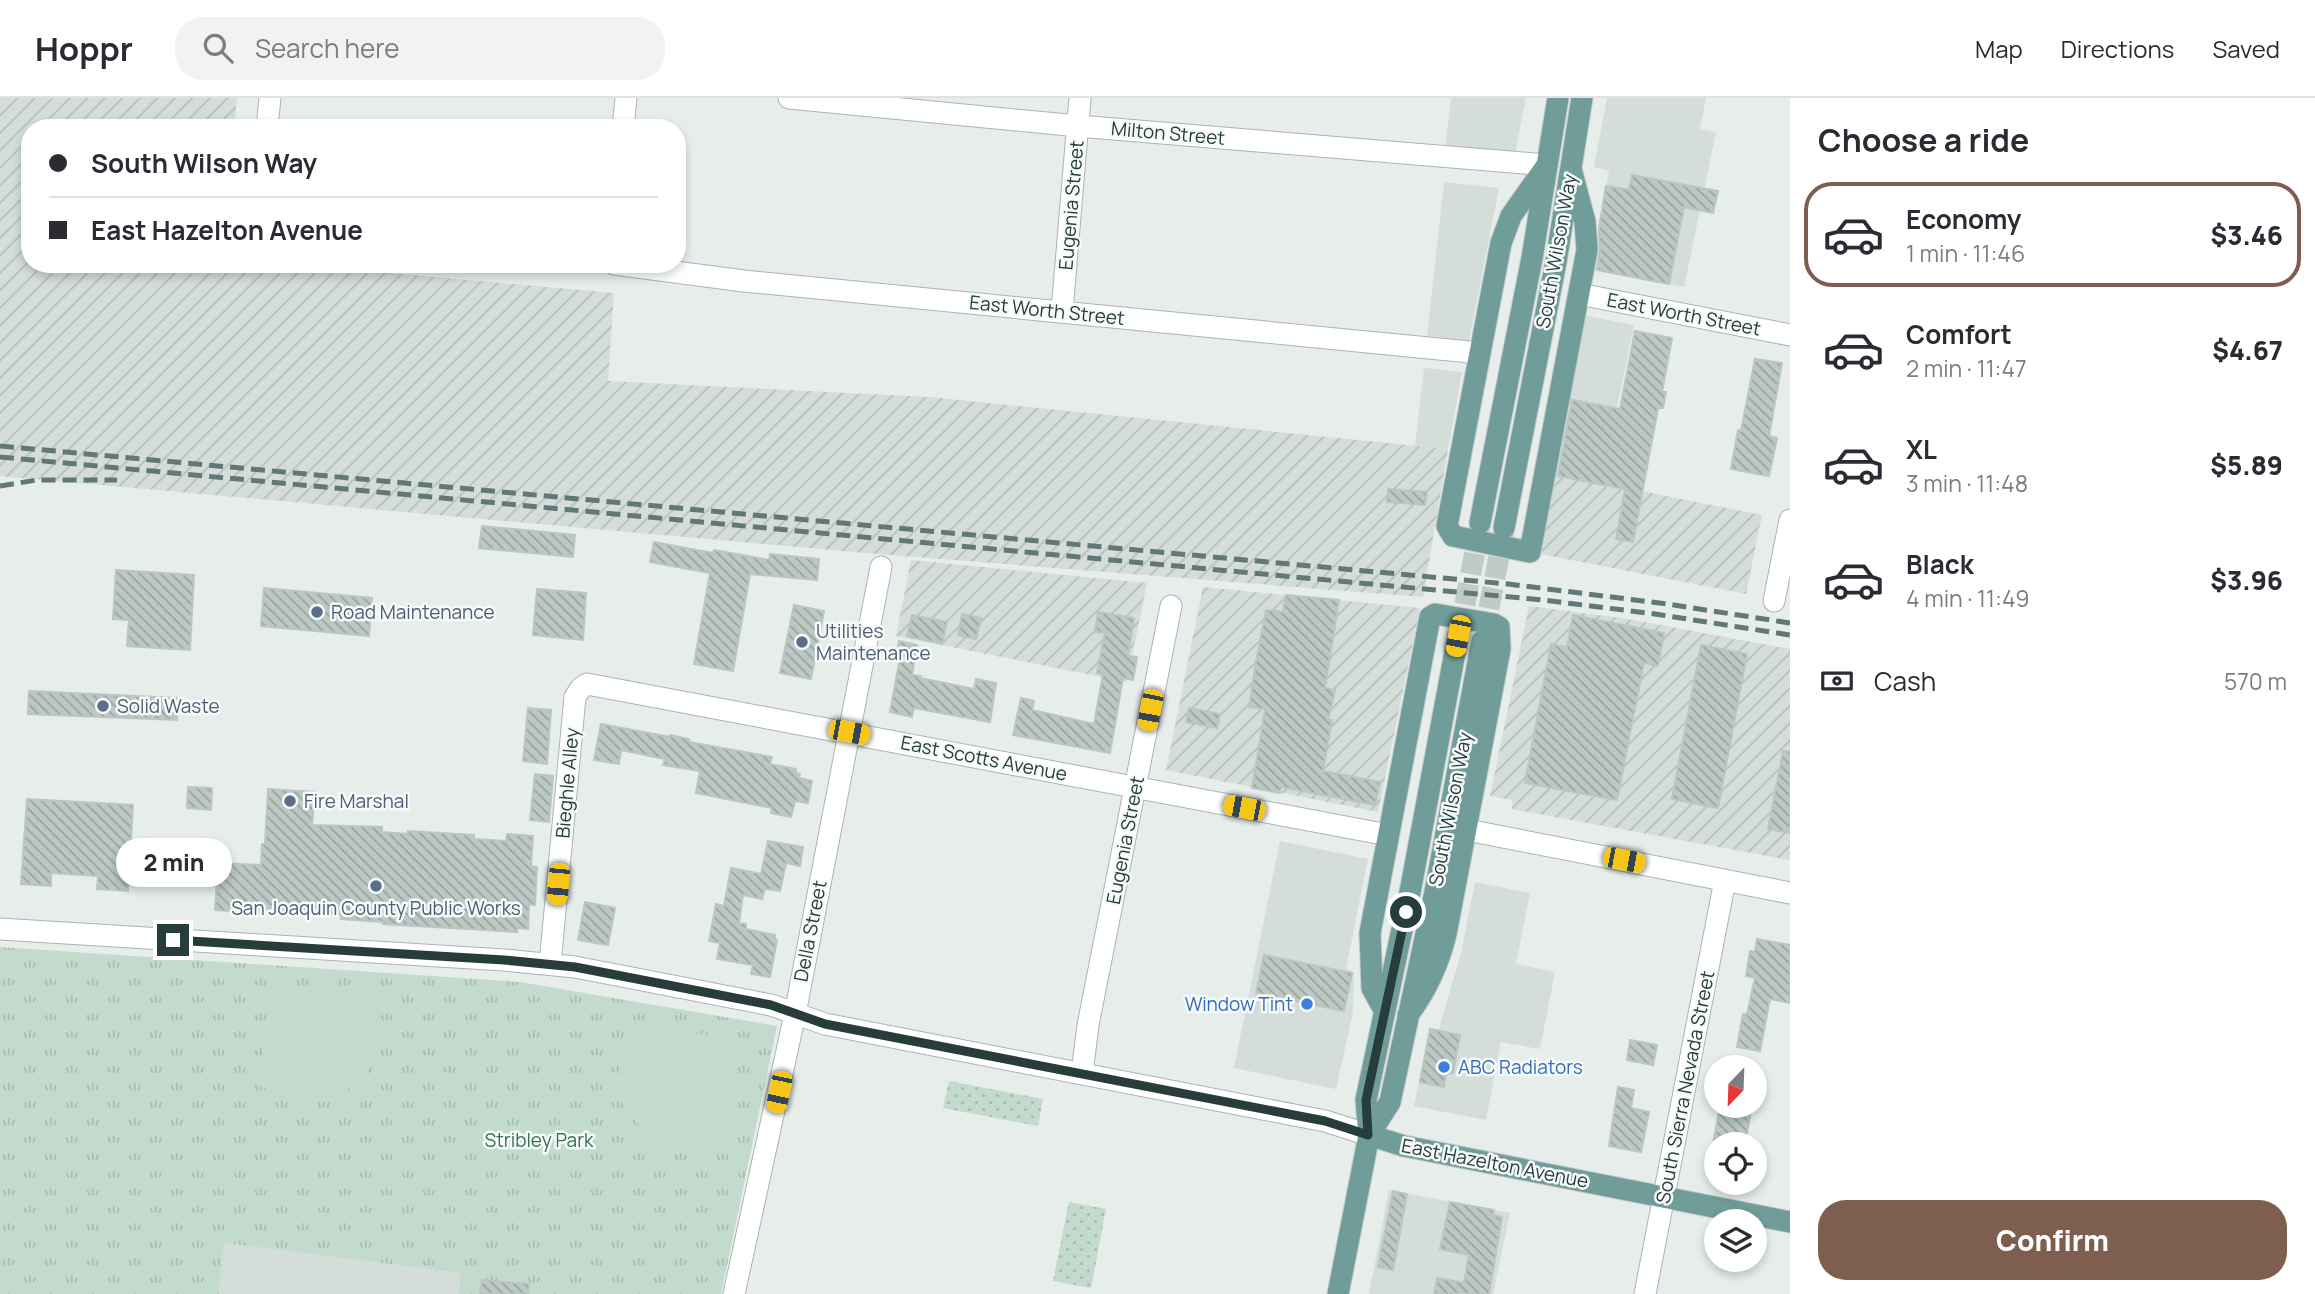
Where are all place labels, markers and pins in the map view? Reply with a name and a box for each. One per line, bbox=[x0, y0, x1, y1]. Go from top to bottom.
place label: Road Maintenance bbox=[331, 599, 495, 625]
marker: Road Maintenance bbox=[309, 604, 325, 620]
place label: Utilities Maintenance bbox=[816, 618, 931, 666]
marker: Utilities Maintenance bbox=[794, 634, 810, 650]
place label: Solid Waste bbox=[117, 693, 220, 719]
marker: Solid Waste bbox=[95, 698, 111, 714]
place label: Fire Marshal bbox=[304, 788, 409, 814]
marker: Fire Marshal bbox=[282, 793, 298, 809]
marker: San Joaquin County Public Works bbox=[368, 878, 384, 894]
place label: San Joaquin County Public Works bbox=[231, 895, 521, 921]
place label: Window Tint bbox=[1185, 991, 1293, 1017]
marker: Window Tint bbox=[1299, 996, 1315, 1012]
place label: ABC Radiators bbox=[1458, 1054, 1583, 1080]
marker: ABC Radiators bbox=[1436, 1059, 1452, 1075]

